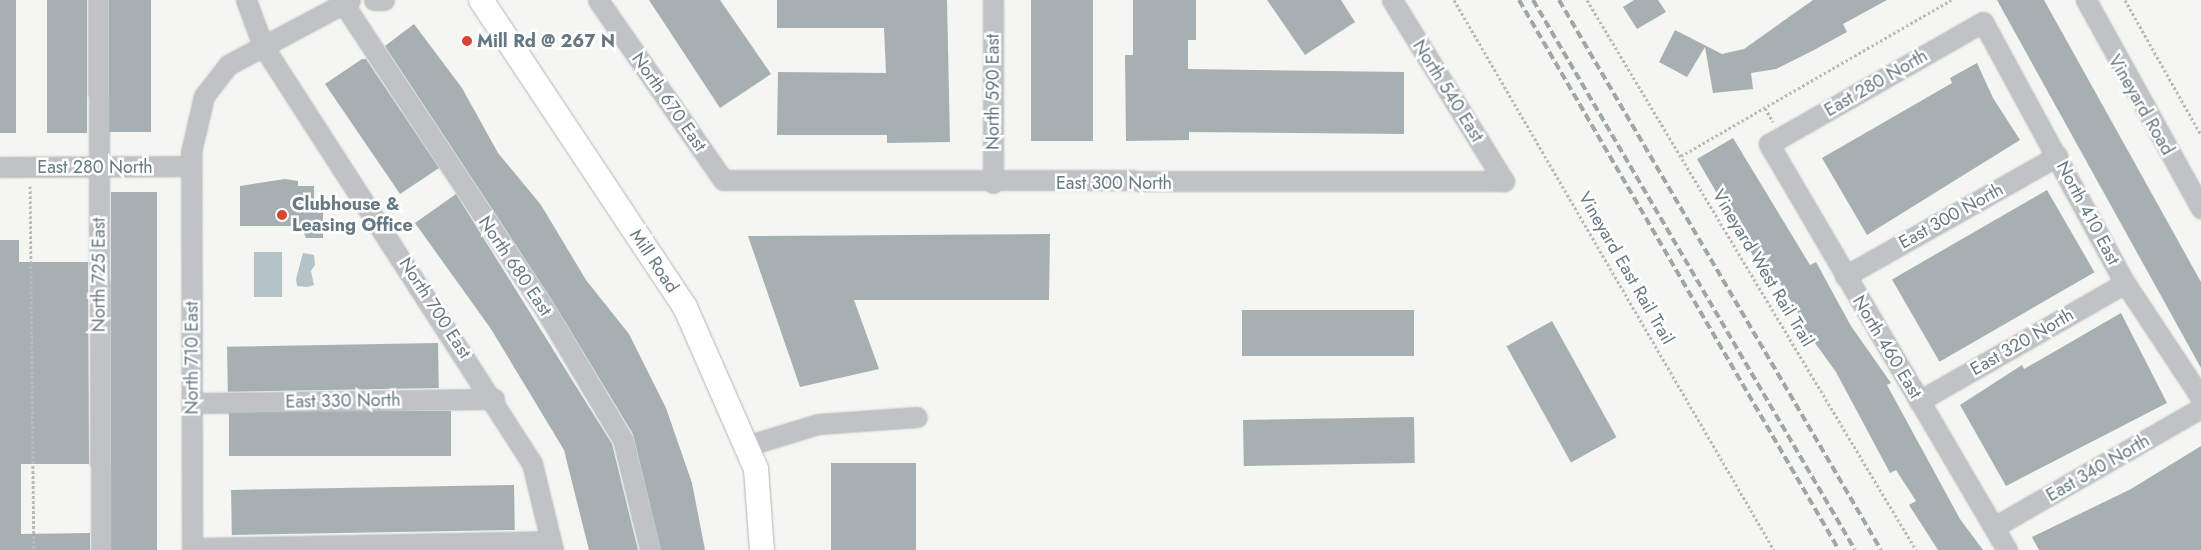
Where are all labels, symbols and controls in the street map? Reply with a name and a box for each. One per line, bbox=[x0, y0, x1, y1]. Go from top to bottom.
place label: Mill Rd @ 267 N bbox=[477, 30, 615, 52]
street label: North 590 East bbox=[982, 34, 1004, 150]
marker: Mill Rd @ 267 N bbox=[461, 35, 473, 47]
street label: North 540 East bbox=[1408, 36, 1488, 146]
street label: East 280 North bbox=[1821, 45, 1931, 121]
street label: North 670 East bbox=[627, 49, 711, 155]
street label: Vineyard Road bbox=[2104, 51, 2178, 159]
street label: East 280 North bbox=[37, 156, 153, 178]
street label: North 410 East bbox=[2052, 158, 2124, 268]
street label: East 300 North bbox=[1056, 172, 1172, 194]
street label: East 300 North bbox=[1895, 178, 2007, 254]
street label: Vineyard West Rail Trail bbox=[1707, 185, 1819, 351]
street label: Vineyard East Rail Trail bbox=[1574, 188, 1678, 348]
place label: Clubhouse & Leasing Office bbox=[292, 194, 413, 236]
marker: Clubhouse & Leasing Office bbox=[276, 209, 288, 221]
street label: North 680 East bbox=[474, 212, 556, 320]
street label: North 725 East bbox=[88, 218, 110, 332]
street label: Mill Road bbox=[625, 225, 683, 297]
street label: North 700 East bbox=[394, 254, 476, 362]
street label: North 460 East bbox=[1848, 292, 1926, 402]
street label: North 710 East bbox=[181, 301, 203, 415]
street label: East 320 North bbox=[1967, 304, 2077, 380]
street label: East 330 North bbox=[285, 389, 401, 413]
street label: East 340 North bbox=[2042, 430, 2154, 506]

